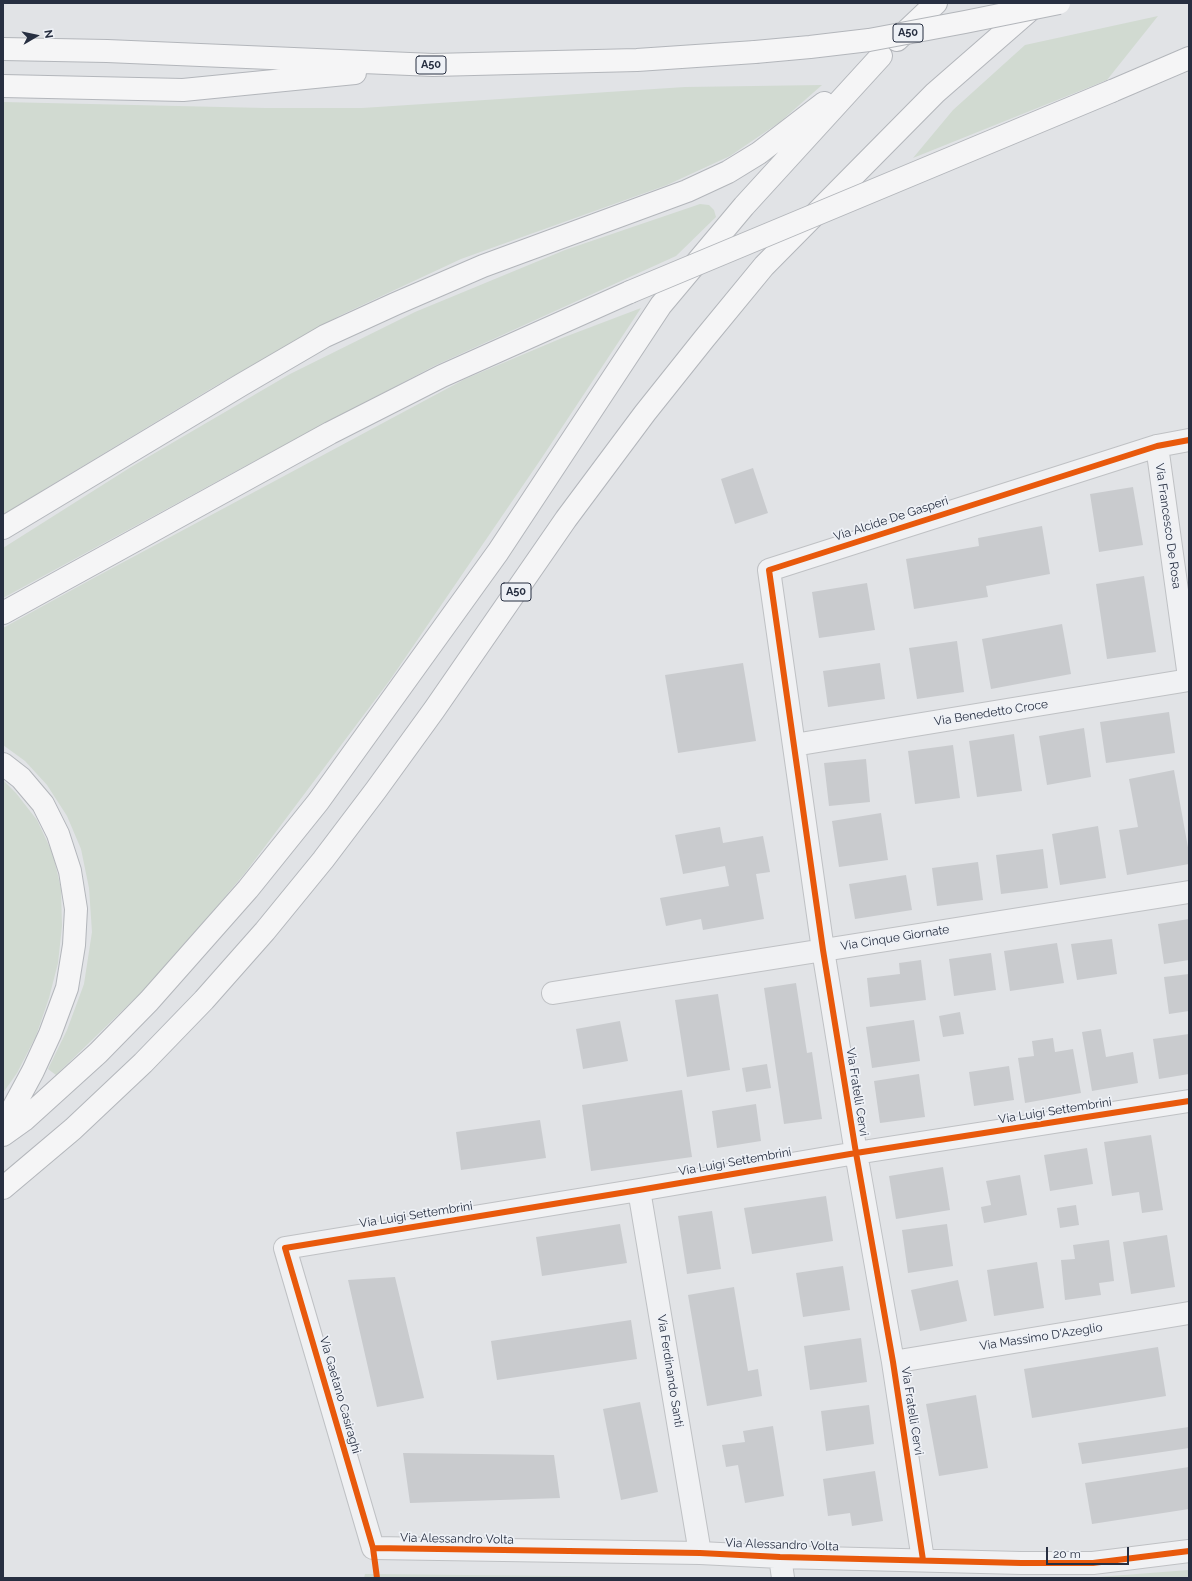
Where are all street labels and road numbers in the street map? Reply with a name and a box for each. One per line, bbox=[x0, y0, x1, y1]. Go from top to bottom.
road number: A50 bbox=[893, 24, 923, 42]
road number: A50 bbox=[416, 56, 446, 74]
street label: Via Francesco De Rosa bbox=[1152, 462, 1184, 590]
street label: Via Alcide De Gasperi bbox=[832, 494, 950, 544]
road number: A50 bbox=[501, 583, 531, 601]
street label: Via Benedetto Croce bbox=[933, 697, 1049, 729]
street label: Via Cinque Giornate bbox=[840, 922, 950, 954]
street label: Via Fratelli Cervi bbox=[843, 1047, 871, 1137]
street label: Via Luigi Settembrini bbox=[997, 1095, 1113, 1127]
street label: Via Luigi Settembrini bbox=[677, 1145, 793, 1179]
street label: Via Luigi Settembrini bbox=[358, 1199, 474, 1231]
street label: Via Ferdinando Santi bbox=[654, 1314, 686, 1428]
street label: Via Massimo D'Azeglio bbox=[978, 1320, 1104, 1354]
street label: Via Gaetano Casiraghi bbox=[316, 1335, 364, 1455]
street label: Via Fratelli Cervi bbox=[898, 1366, 926, 1456]
street label: Via Alessandro Volta bbox=[400, 1531, 514, 1547]
street label: Via Alessandro Volta bbox=[725, 1536, 839, 1554]

